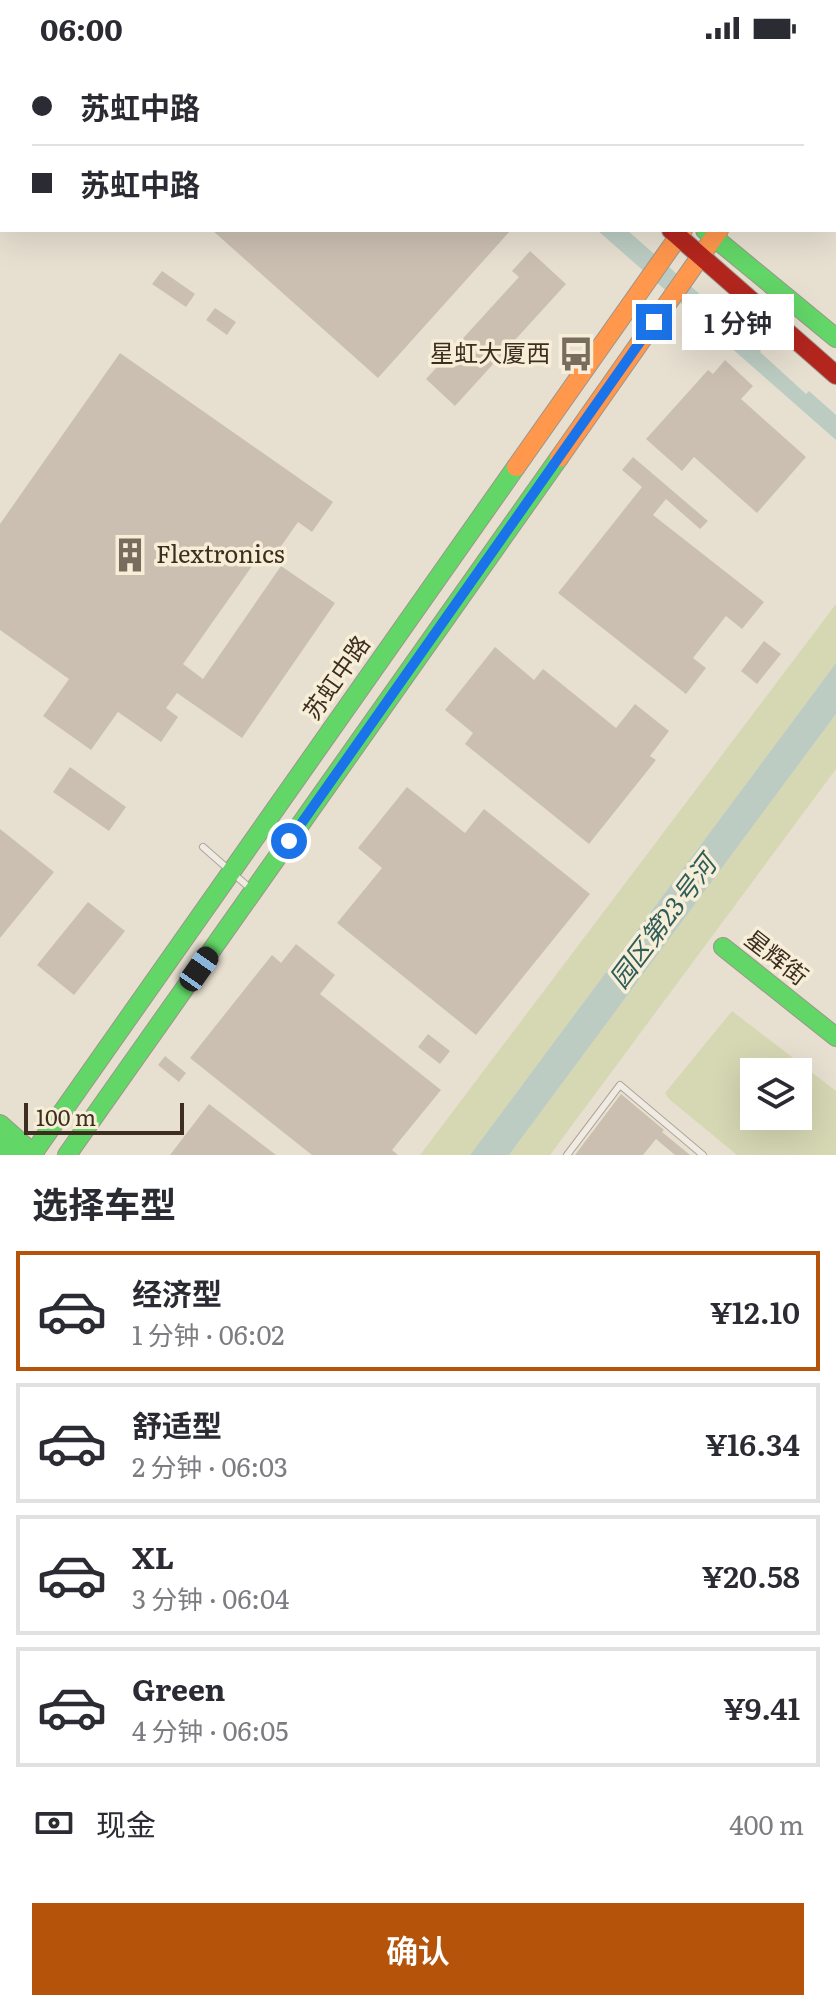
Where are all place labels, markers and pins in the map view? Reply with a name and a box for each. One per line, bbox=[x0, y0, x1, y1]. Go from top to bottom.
place label: 星虹大厦西 bbox=[430, 334, 550, 369]
bus stop icon: 星虹大厦西 bbox=[557, 335, 595, 373]
place label: Flextronics bbox=[156, 535, 285, 570]
building icon: Flextronics bbox=[111, 536, 149, 574]

